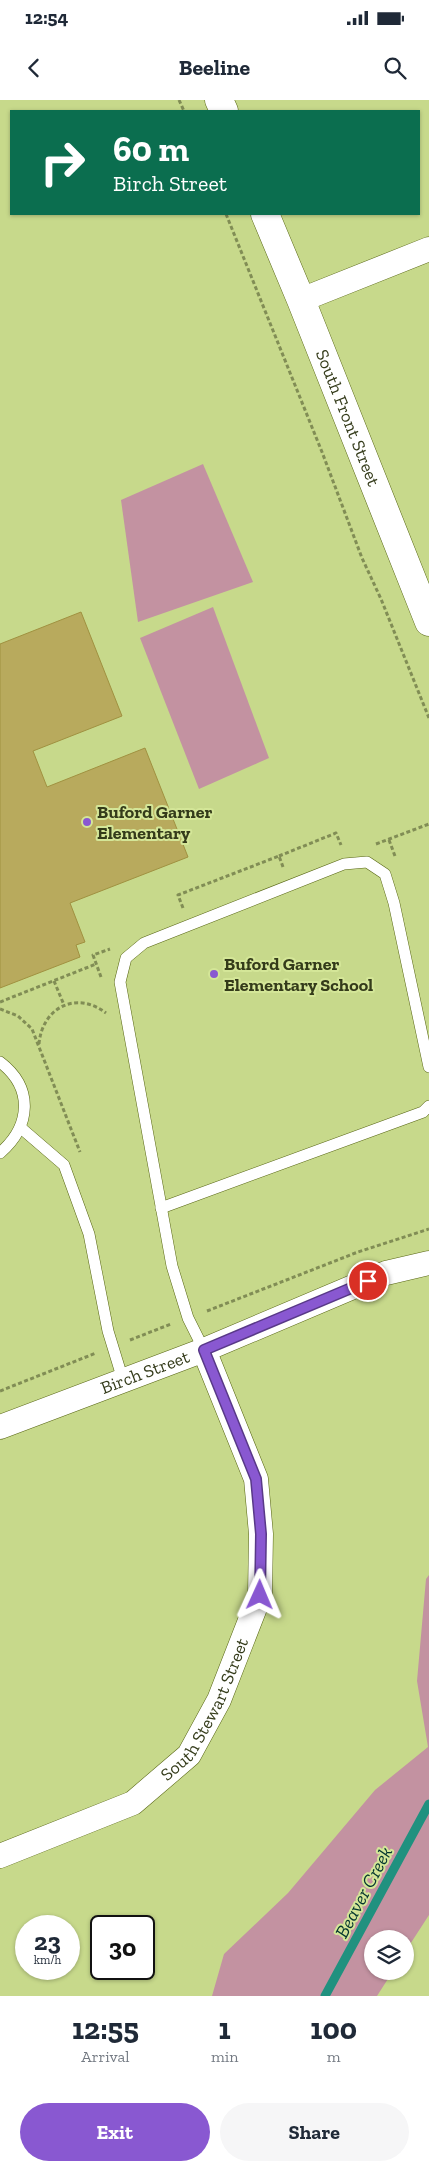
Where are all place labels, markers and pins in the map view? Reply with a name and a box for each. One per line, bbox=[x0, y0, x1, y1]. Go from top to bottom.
place label: Buford Garner Elementary bbox=[97, 801, 212, 844]
marker: Buford Garner Elementary bbox=[81, 816, 93, 828]
place label: Buford Garner Elementary School bbox=[224, 953, 373, 996]
marker: Buford Garner Elementary School bbox=[208, 968, 220, 980]
pin bbox=[347, 1260, 389, 1302]

